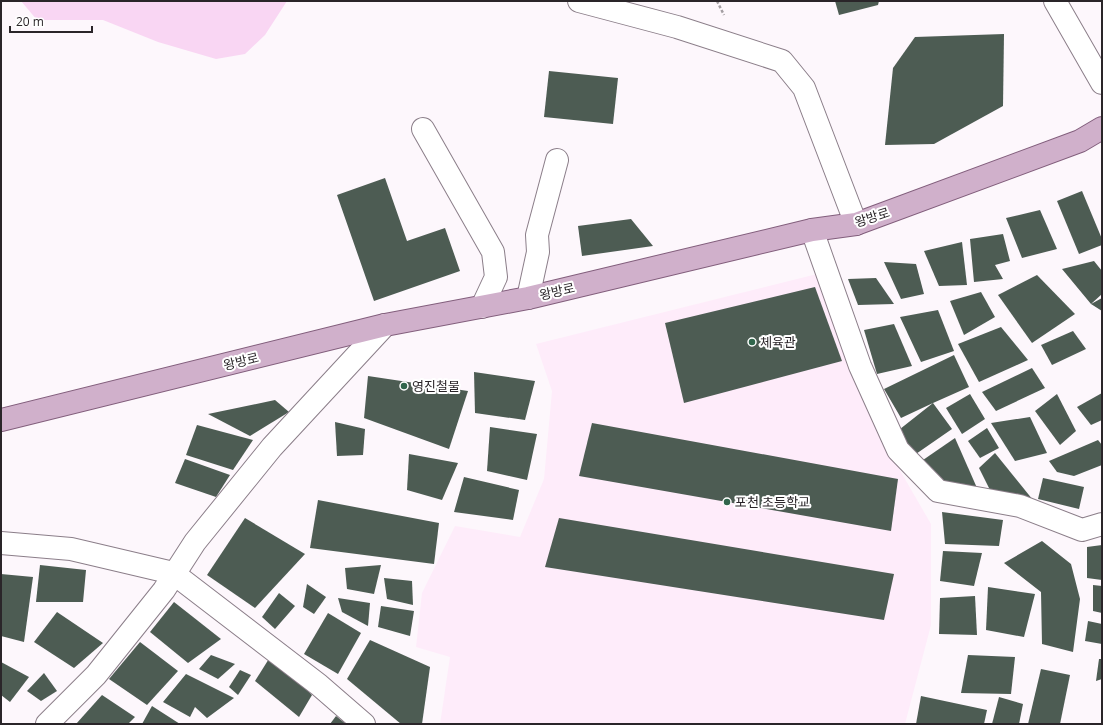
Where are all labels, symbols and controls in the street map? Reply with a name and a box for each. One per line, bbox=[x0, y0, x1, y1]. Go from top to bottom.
scale bar bbox=[10, 8, 92, 34]
text: 20 m bbox=[16, 13, 44, 30]
street label: 왕방로 bbox=[852, 203, 892, 231]
street label: 왕방로 bbox=[537, 278, 577, 304]
place label: 체육관 bbox=[760, 333, 796, 351]
marker: 체육관 bbox=[747, 337, 757, 347]
street label: 왕방로 bbox=[221, 348, 261, 374]
place label: 영진철물 bbox=[412, 377, 460, 395]
marker: 영진철물 bbox=[399, 381, 409, 391]
place label: 포천 초등학교 bbox=[735, 493, 810, 511]
marker: 포천 초등학교 bbox=[722, 497, 732, 507]

